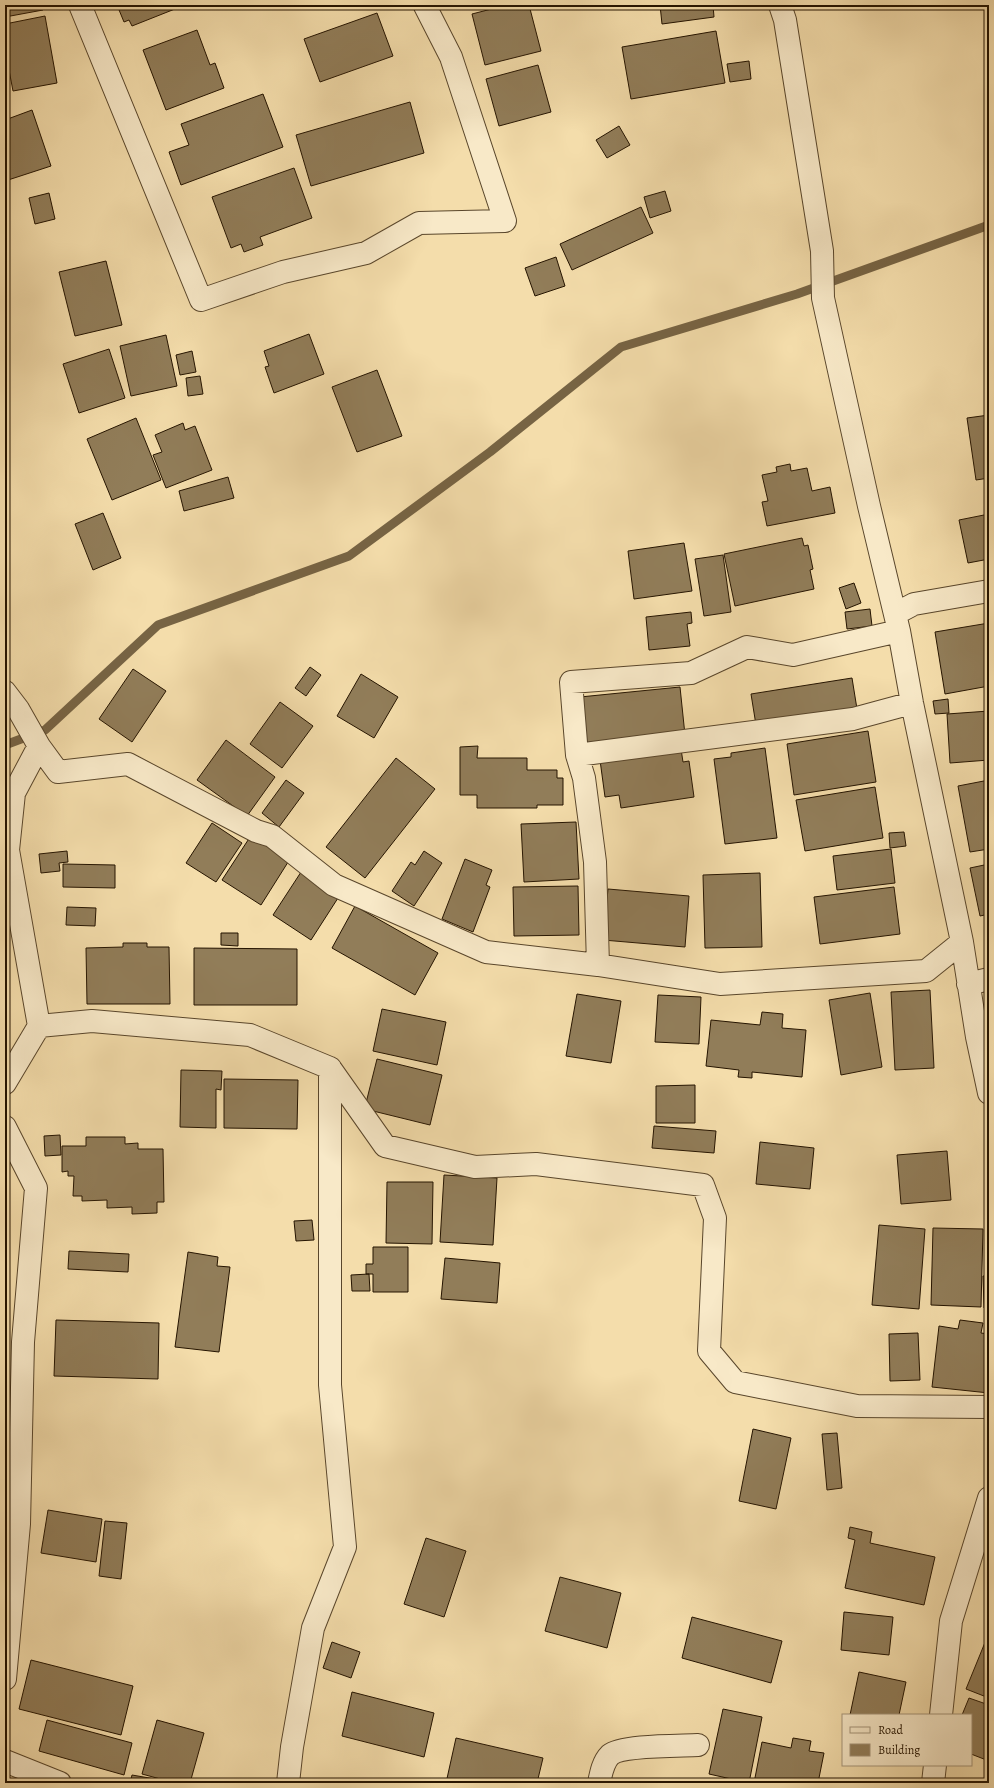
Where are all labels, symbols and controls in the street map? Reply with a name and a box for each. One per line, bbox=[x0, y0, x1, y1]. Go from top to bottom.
legend bbox=[842, 1714, 972, 1766]
text: Road bbox=[878, 1722, 904, 1738]
text: Building bbox=[878, 1742, 920, 1758]

